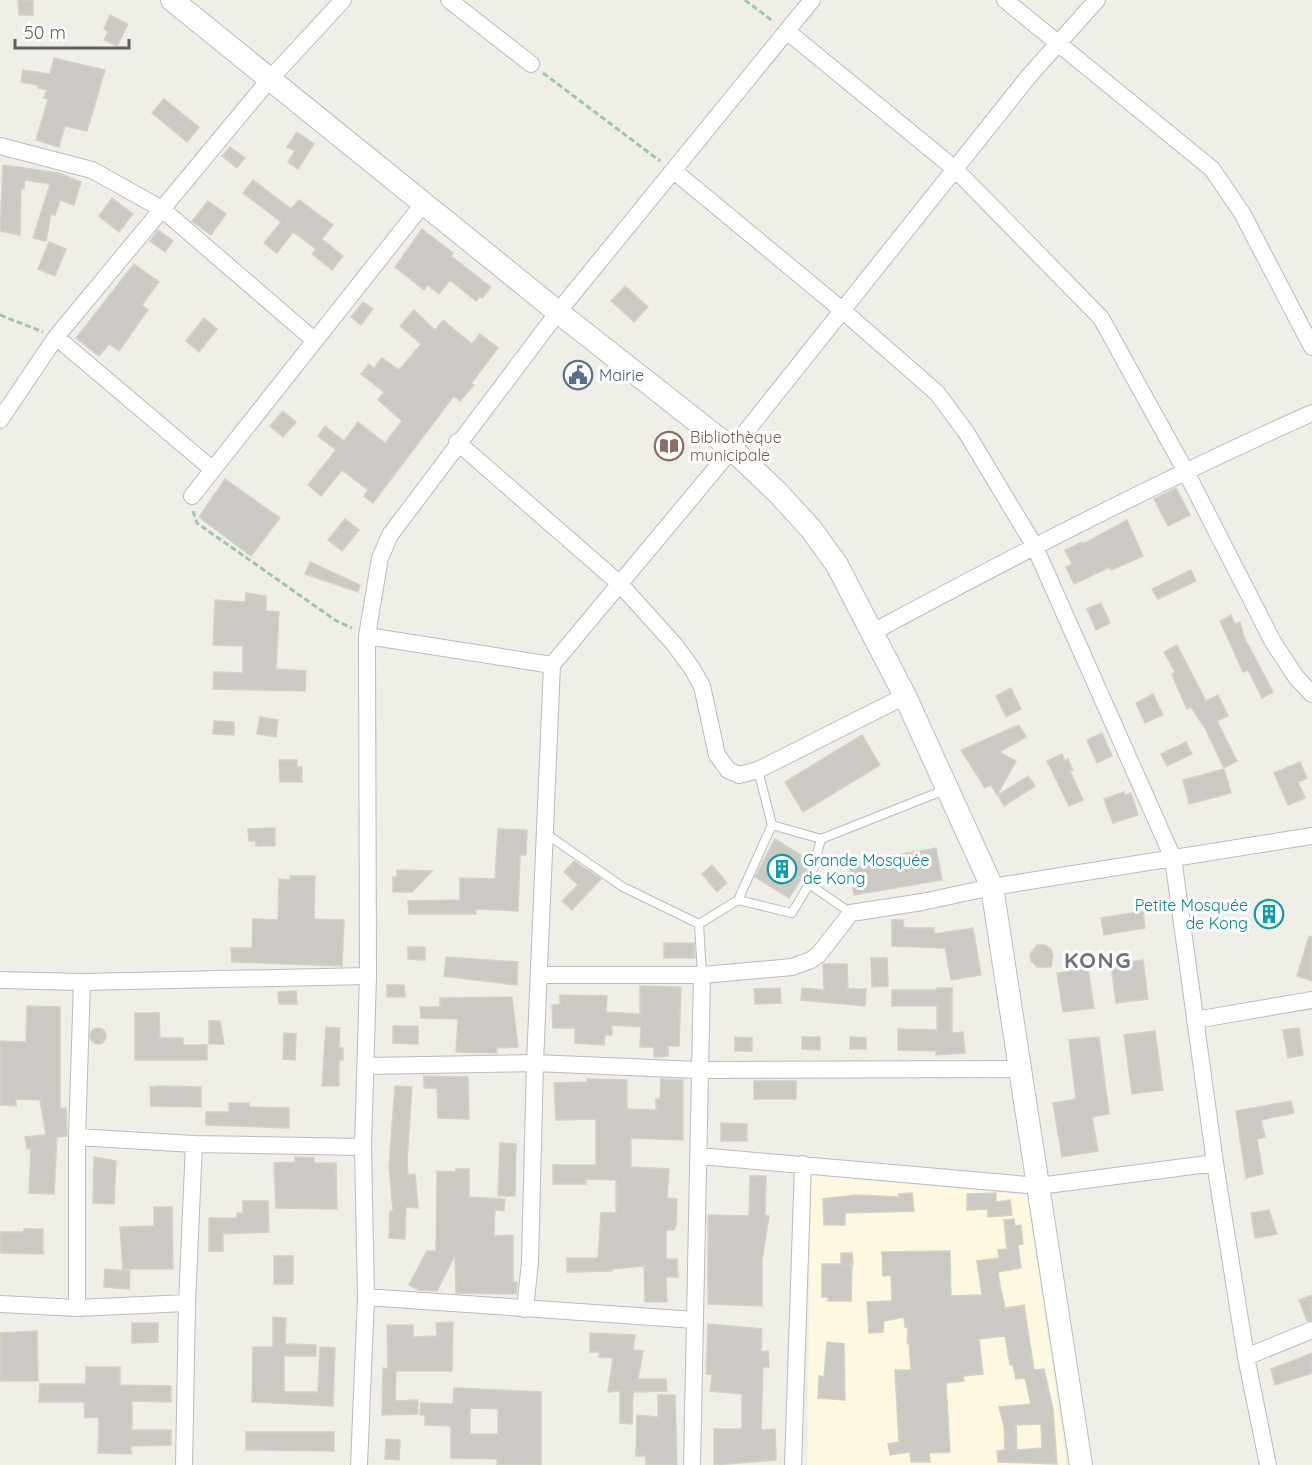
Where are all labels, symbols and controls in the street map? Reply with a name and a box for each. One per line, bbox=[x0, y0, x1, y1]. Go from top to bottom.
scale bar bbox=[15, 12, 129, 50]
text: 50 m bbox=[24, 21, 66, 44]
public building icon: Mairie bbox=[562, 359, 594, 391]
place label: Mairie bbox=[599, 365, 644, 385]
place label: Bibliothèque municipale bbox=[690, 427, 782, 465]
library icon: Bibliothèque municipale bbox=[653, 430, 685, 462]
place label: Grande Mosquée de Kong bbox=[803, 850, 929, 888]
building icon: Grande Mosquée de Kong bbox=[766, 853, 798, 885]
place label: Petite Mosquée de Kong bbox=[1135, 895, 1248, 933]
building icon: Petite Mosquée de Kong bbox=[1253, 898, 1285, 930]
district label: KONG bbox=[1064, 946, 1132, 974]

